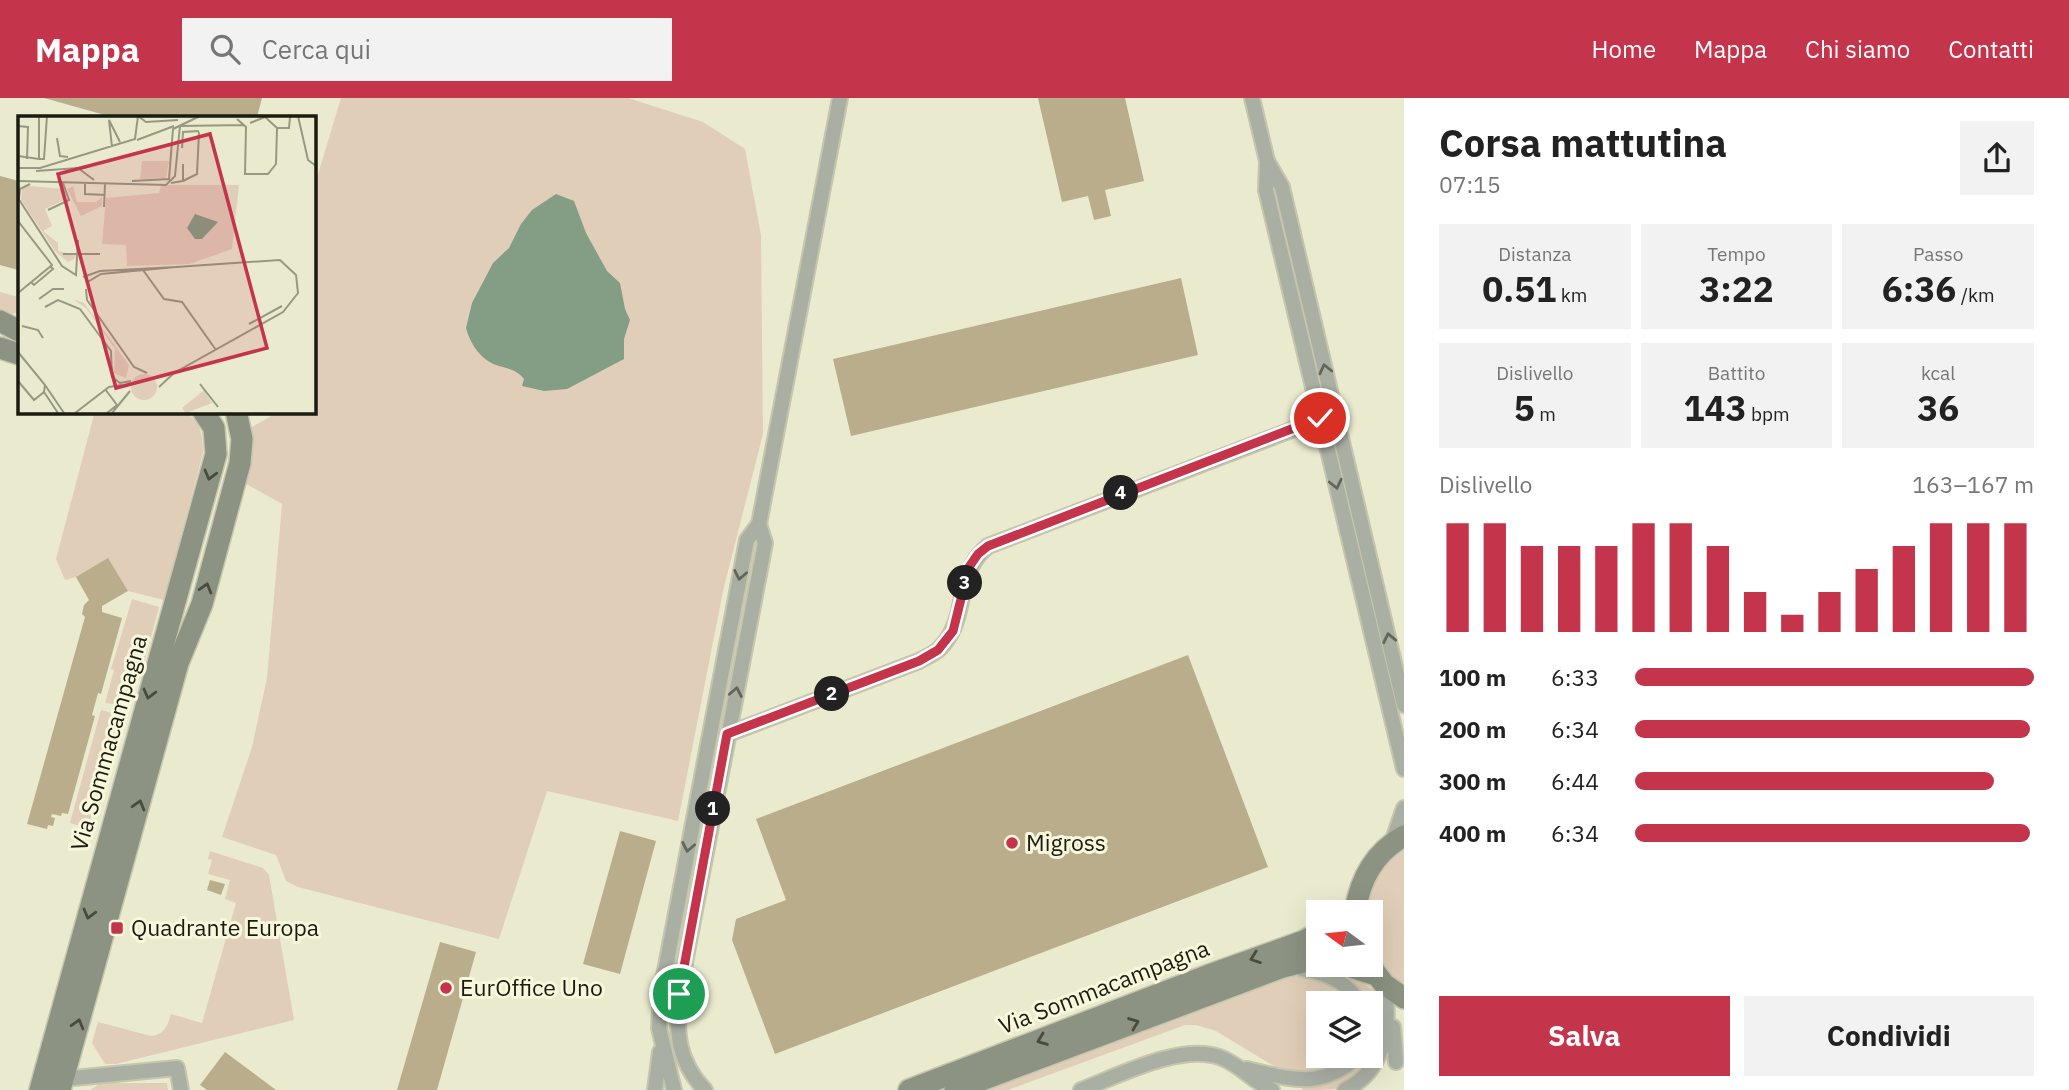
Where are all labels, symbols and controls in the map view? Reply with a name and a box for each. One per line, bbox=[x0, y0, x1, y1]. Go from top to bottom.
search box bbox=[182, 18, 672, 81]
text: Mappa bbox=[35, 28, 140, 71]
icon: search bbox=[206, 30, 244, 68]
text: Cerca qui bbox=[262, 32, 371, 66]
text: Home bbox=[1592, 33, 1656, 65]
text: Mappa bbox=[1694, 33, 1767, 65]
text: Chi siamo bbox=[1805, 33, 1910, 65]
text: Contatti bbox=[1948, 33, 2034, 65]
inset map bbox=[18, 116, 315, 413]
text: Corsa mattutina bbox=[1439, 118, 1727, 167]
button: share bbox=[1960, 121, 2034, 195]
text: 07:15 bbox=[1439, 169, 1501, 199]
text: Distanza bbox=[1498, 242, 1571, 266]
text: Tempo bbox=[1707, 242, 1766, 266]
text: Passo bbox=[1913, 242, 1963, 266]
text: 0.51 bbox=[1482, 266, 1556, 312]
text: 3:22 bbox=[1699, 266, 1774, 312]
text: 6:36 bbox=[1882, 266, 1956, 312]
text: km bbox=[1556, 283, 1587, 307]
text: /km bbox=[1956, 283, 1995, 307]
text: Dislivello bbox=[1496, 361, 1573, 385]
text: Battito bbox=[1708, 361, 1765, 385]
text: kcal bbox=[1921, 361, 1955, 385]
one-way arrow bbox=[1319, 363, 1333, 375]
text: 5 bbox=[1514, 385, 1535, 431]
text: 143 bbox=[1683, 385, 1746, 431]
text: 36 bbox=[1917, 385, 1959, 431]
pin bbox=[1290, 388, 1350, 448]
icon: check bbox=[1301, 399, 1339, 437]
text: m bbox=[1535, 402, 1556, 426]
text: bpm bbox=[1746, 402, 1790, 426]
one-way arrow bbox=[204, 469, 218, 481]
text: Dislivello bbox=[1439, 469, 1532, 499]
text: 163–167 m bbox=[1912, 469, 2034, 499]
pin: 4 bbox=[1104, 476, 1138, 510]
one-way arrow bbox=[1328, 478, 1342, 490]
text: 4 bbox=[1115, 480, 1126, 504]
pin: 3 bbox=[948, 566, 982, 601]
one-way arrow bbox=[734, 569, 749, 581]
text: 3 bbox=[959, 570, 970, 594]
one-way arrow bbox=[198, 582, 213, 594]
street label: Via Sommacampagna bbox=[63, 631, 153, 854]
one-way arrow bbox=[1383, 632, 1398, 644]
text: 100 m bbox=[1439, 662, 1506, 692]
text: 6:33 bbox=[1551, 662, 1599, 692]
pin: 2 bbox=[814, 676, 850, 712]
text: 2 bbox=[826, 681, 837, 705]
one-way arrow bbox=[727, 686, 742, 698]
one-way arrow bbox=[143, 688, 158, 700]
text: 200 m bbox=[1439, 714, 1506, 744]
text: 6:34 bbox=[1551, 714, 1599, 744]
text: 300 m bbox=[1439, 766, 1506, 796]
text: 6:44 bbox=[1551, 766, 1599, 796]
pin: 1 bbox=[696, 792, 730, 826]
text: 1 bbox=[707, 796, 718, 820]
one-way arrow bbox=[131, 799, 146, 811]
text: 400 m bbox=[1439, 818, 1506, 848]
text: 6:34 bbox=[1551, 818, 1599, 848]
place label: Migross bbox=[1026, 827, 1106, 857]
marker: Migross bbox=[1004, 835, 1020, 851]
one-way arrow bbox=[682, 841, 697, 853]
north arrow bbox=[1306, 900, 1382, 976]
map controls bbox=[1306, 900, 1383, 1068]
one-way arrow bbox=[83, 908, 97, 920]
place label: Quadrante Europa bbox=[131, 912, 319, 942]
marker: Quadrante Europa bbox=[109, 920, 125, 936]
street label: Via Sommacampagna bbox=[994, 932, 1213, 1040]
one-way arrow bbox=[1249, 950, 1261, 964]
pin bbox=[649, 964, 709, 1024]
place label: EurOffice Uno bbox=[460, 972, 603, 1002]
icon: arrive bbox=[660, 975, 698, 1013]
marker: EurOffice Uno bbox=[438, 980, 454, 996]
button: layers bbox=[1306, 991, 1383, 1068]
button: Salva bbox=[1439, 996, 1730, 1076]
button: Condividi bbox=[1744, 996, 2034, 1076]
one-way arrow bbox=[1127, 1017, 1139, 1031]
one-way arrow bbox=[70, 1018, 84, 1030]
one-way arrow bbox=[1037, 1031, 1049, 1045]

